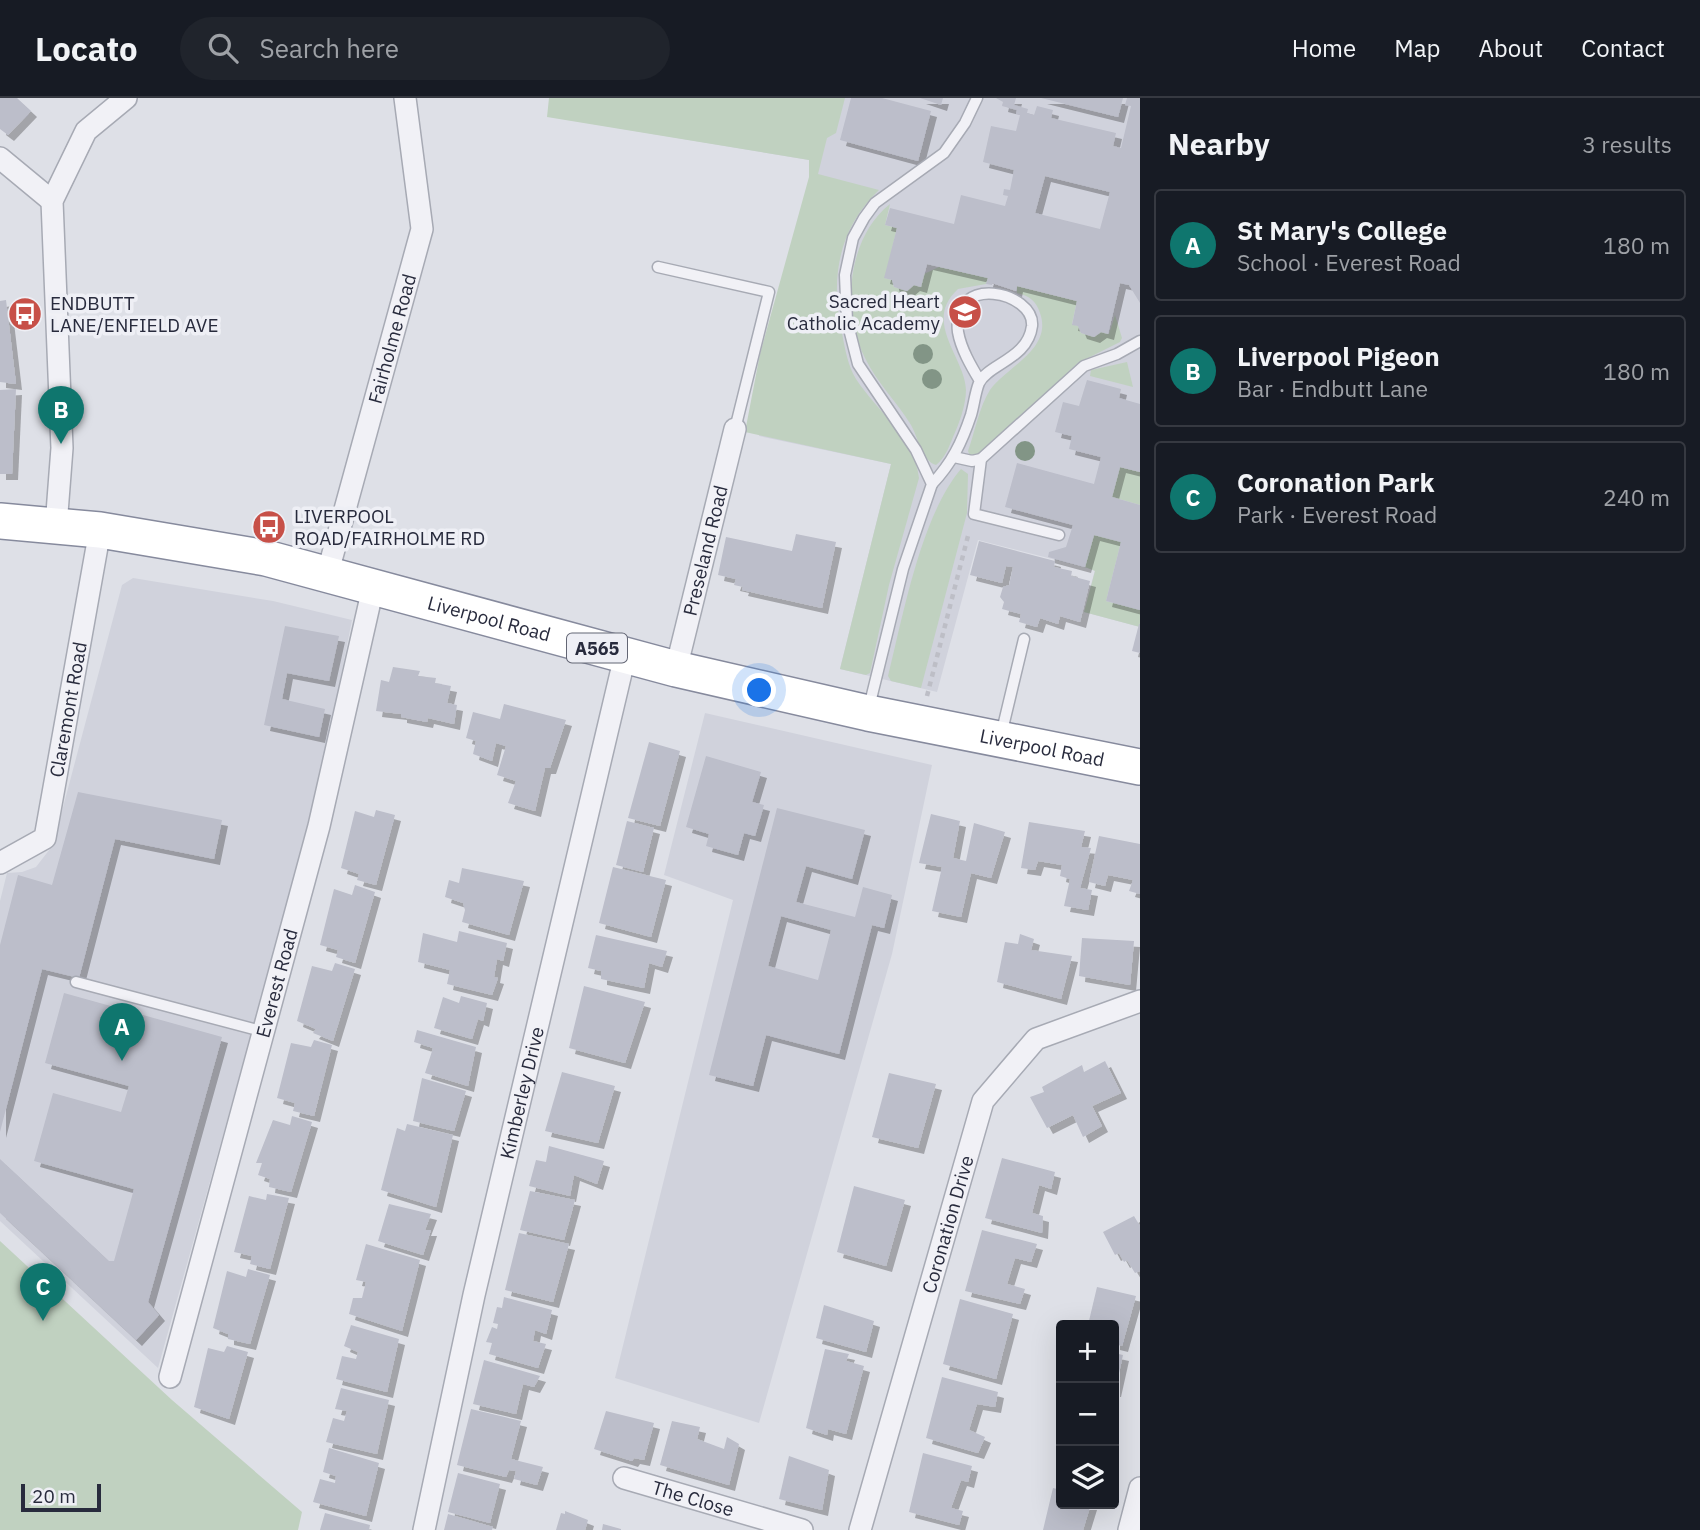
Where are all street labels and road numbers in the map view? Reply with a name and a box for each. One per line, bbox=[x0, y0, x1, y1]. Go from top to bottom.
street label: Fairholme Road bbox=[363, 271, 421, 406]
street label: Preseland Road bbox=[678, 483, 733, 618]
street label: Liverpool Road bbox=[425, 590, 553, 647]
road number: A565 bbox=[567, 634, 627, 662]
street label: Claremont Road bbox=[44, 640, 92, 779]
street label: Liverpool Road bbox=[978, 723, 1107, 772]
street label: Everest Road bbox=[250, 926, 303, 1040]
street label: Kimberley Drive bbox=[495, 1024, 549, 1162]
street label: Coronation Drive bbox=[916, 1153, 979, 1296]
street label: The Close bbox=[649, 1475, 737, 1521]

